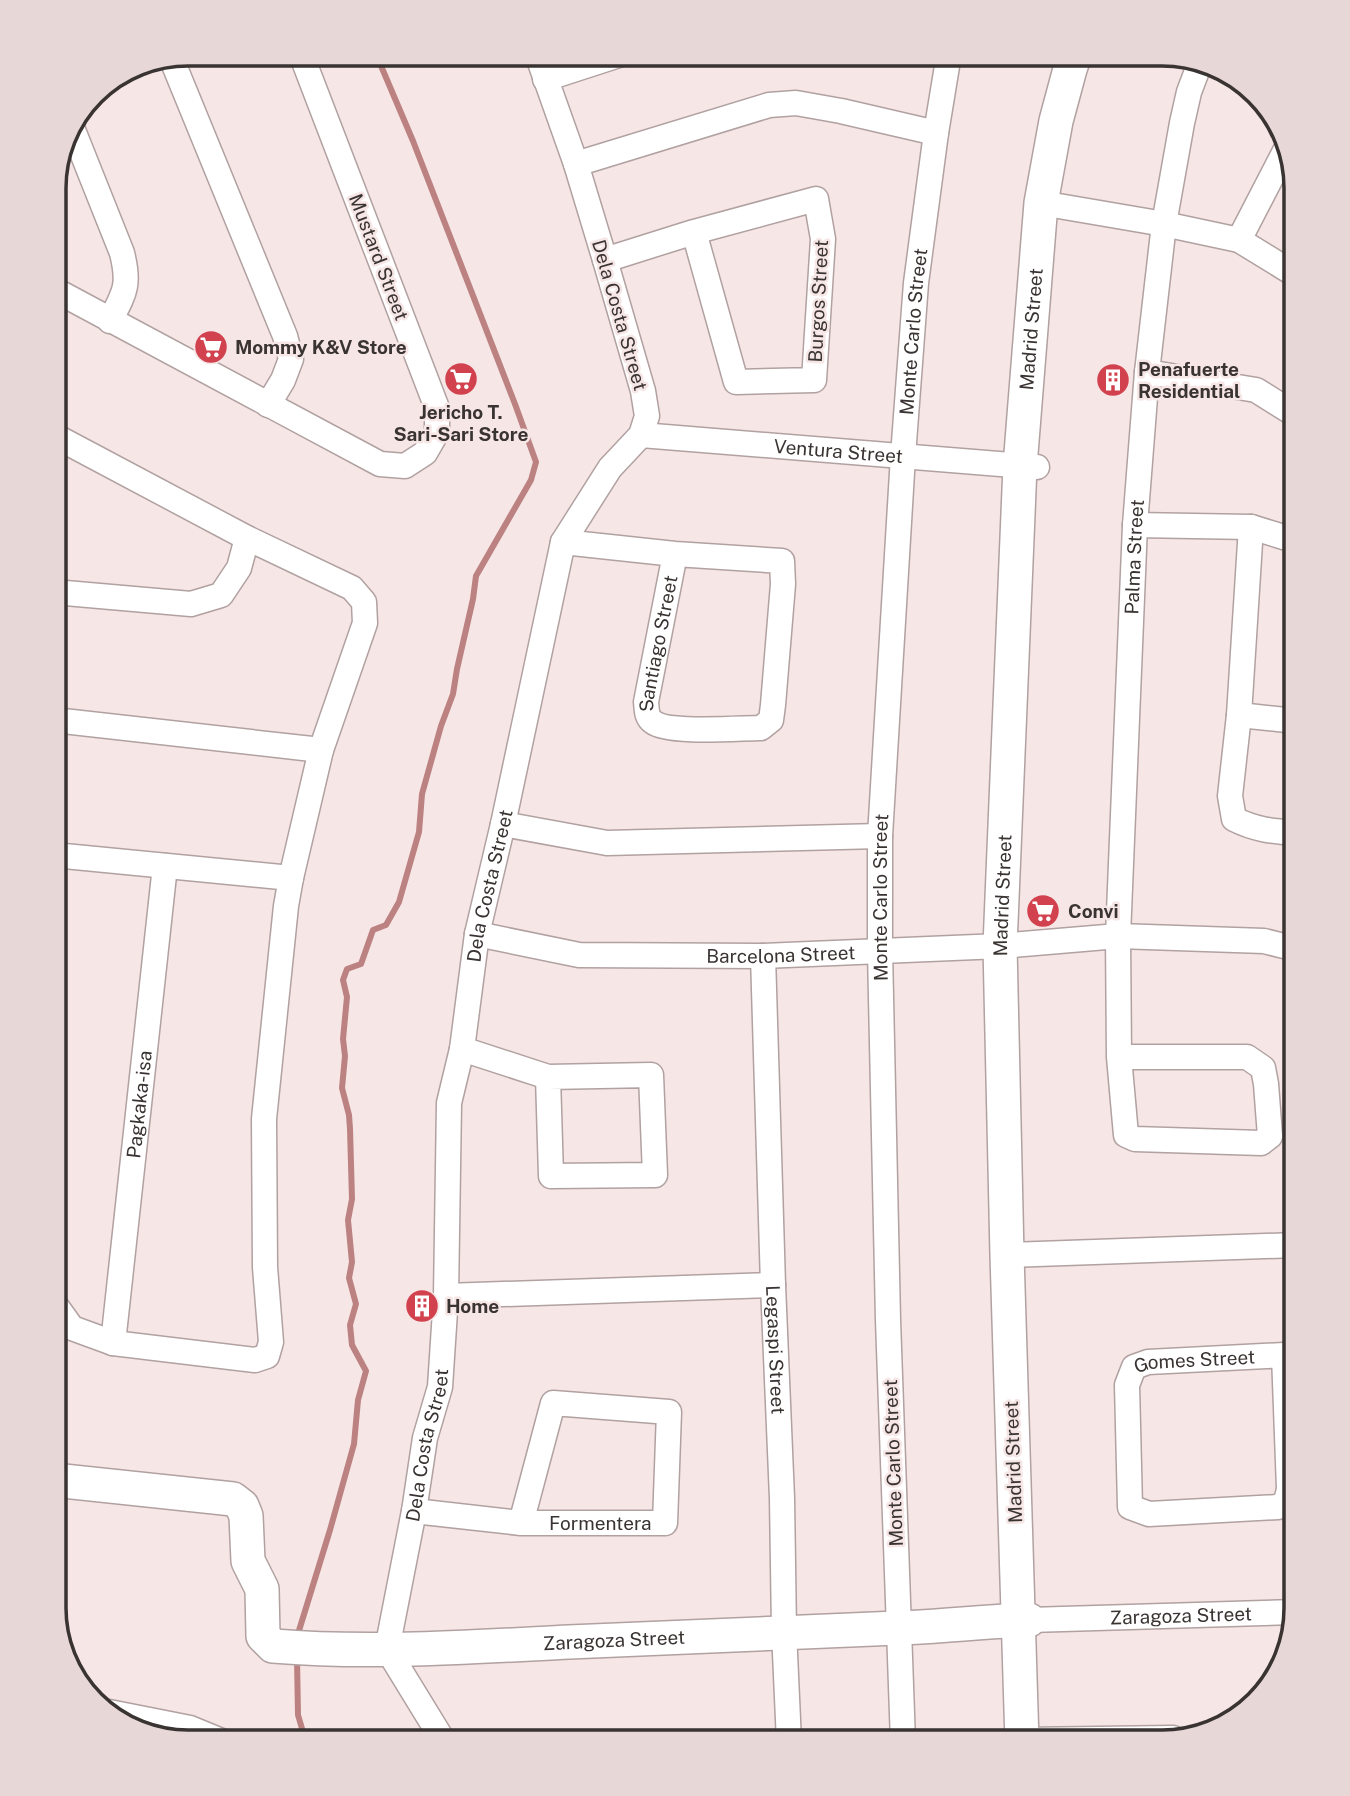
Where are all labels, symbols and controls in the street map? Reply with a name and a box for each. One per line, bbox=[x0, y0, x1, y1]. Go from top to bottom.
street label: Mustard Street bbox=[345, 191, 413, 323]
street label: Dela Costa Street bbox=[588, 237, 652, 393]
street label: Burgos Street bbox=[804, 239, 832, 363]
street label: Monte Carlo Street bbox=[895, 247, 932, 416]
street label: Madrid Street bbox=[1015, 267, 1047, 391]
supermarket icon: Mommy K&V Store bbox=[192, 328, 230, 366]
place label: Mommy K&V Store bbox=[235, 336, 407, 358]
place label: Penafuerte Residential bbox=[1138, 358, 1240, 402]
supermarket icon: Jericho T. Sari-Sari Store bbox=[442, 360, 480, 398]
building icon: Penafuerte Residential bbox=[1094, 361, 1132, 399]
place label: Jericho T. Sari-Sari Store bbox=[394, 401, 529, 445]
street label: Ventura Street bbox=[773, 435, 904, 467]
street label: Palma Street bbox=[1120, 498, 1148, 615]
street label: Santiago Street bbox=[635, 573, 682, 713]
street label: Dela Costa Street bbox=[462, 807, 517, 964]
street label: Monte Carlo Street bbox=[869, 813, 892, 981]
street label: Madrid Street bbox=[989, 834, 1016, 957]
supermarket icon: Convi bbox=[1024, 892, 1062, 930]
place label: Convi bbox=[1068, 900, 1119, 922]
street label: Barcelona Street bbox=[706, 941, 856, 967]
street label: Pagkaka-isa bbox=[122, 1049, 156, 1159]
street label: Legaspi Street bbox=[762, 1285, 789, 1415]
building icon: Home bbox=[403, 1287, 441, 1325]
place label: Home bbox=[446, 1295, 499, 1317]
street label: Gomes Street bbox=[1131, 1346, 1256, 1377]
street label: Dela Costa Street bbox=[401, 1368, 452, 1524]
street label: Monte Carlo Street bbox=[879, 1379, 907, 1547]
street label: Madrid Street bbox=[1000, 1400, 1026, 1524]
street label: Formentera bbox=[549, 1512, 652, 1534]
street label: Zaragoza Street bbox=[1109, 1602, 1252, 1629]
street label: Zaragoza Street bbox=[542, 1626, 686, 1654]

